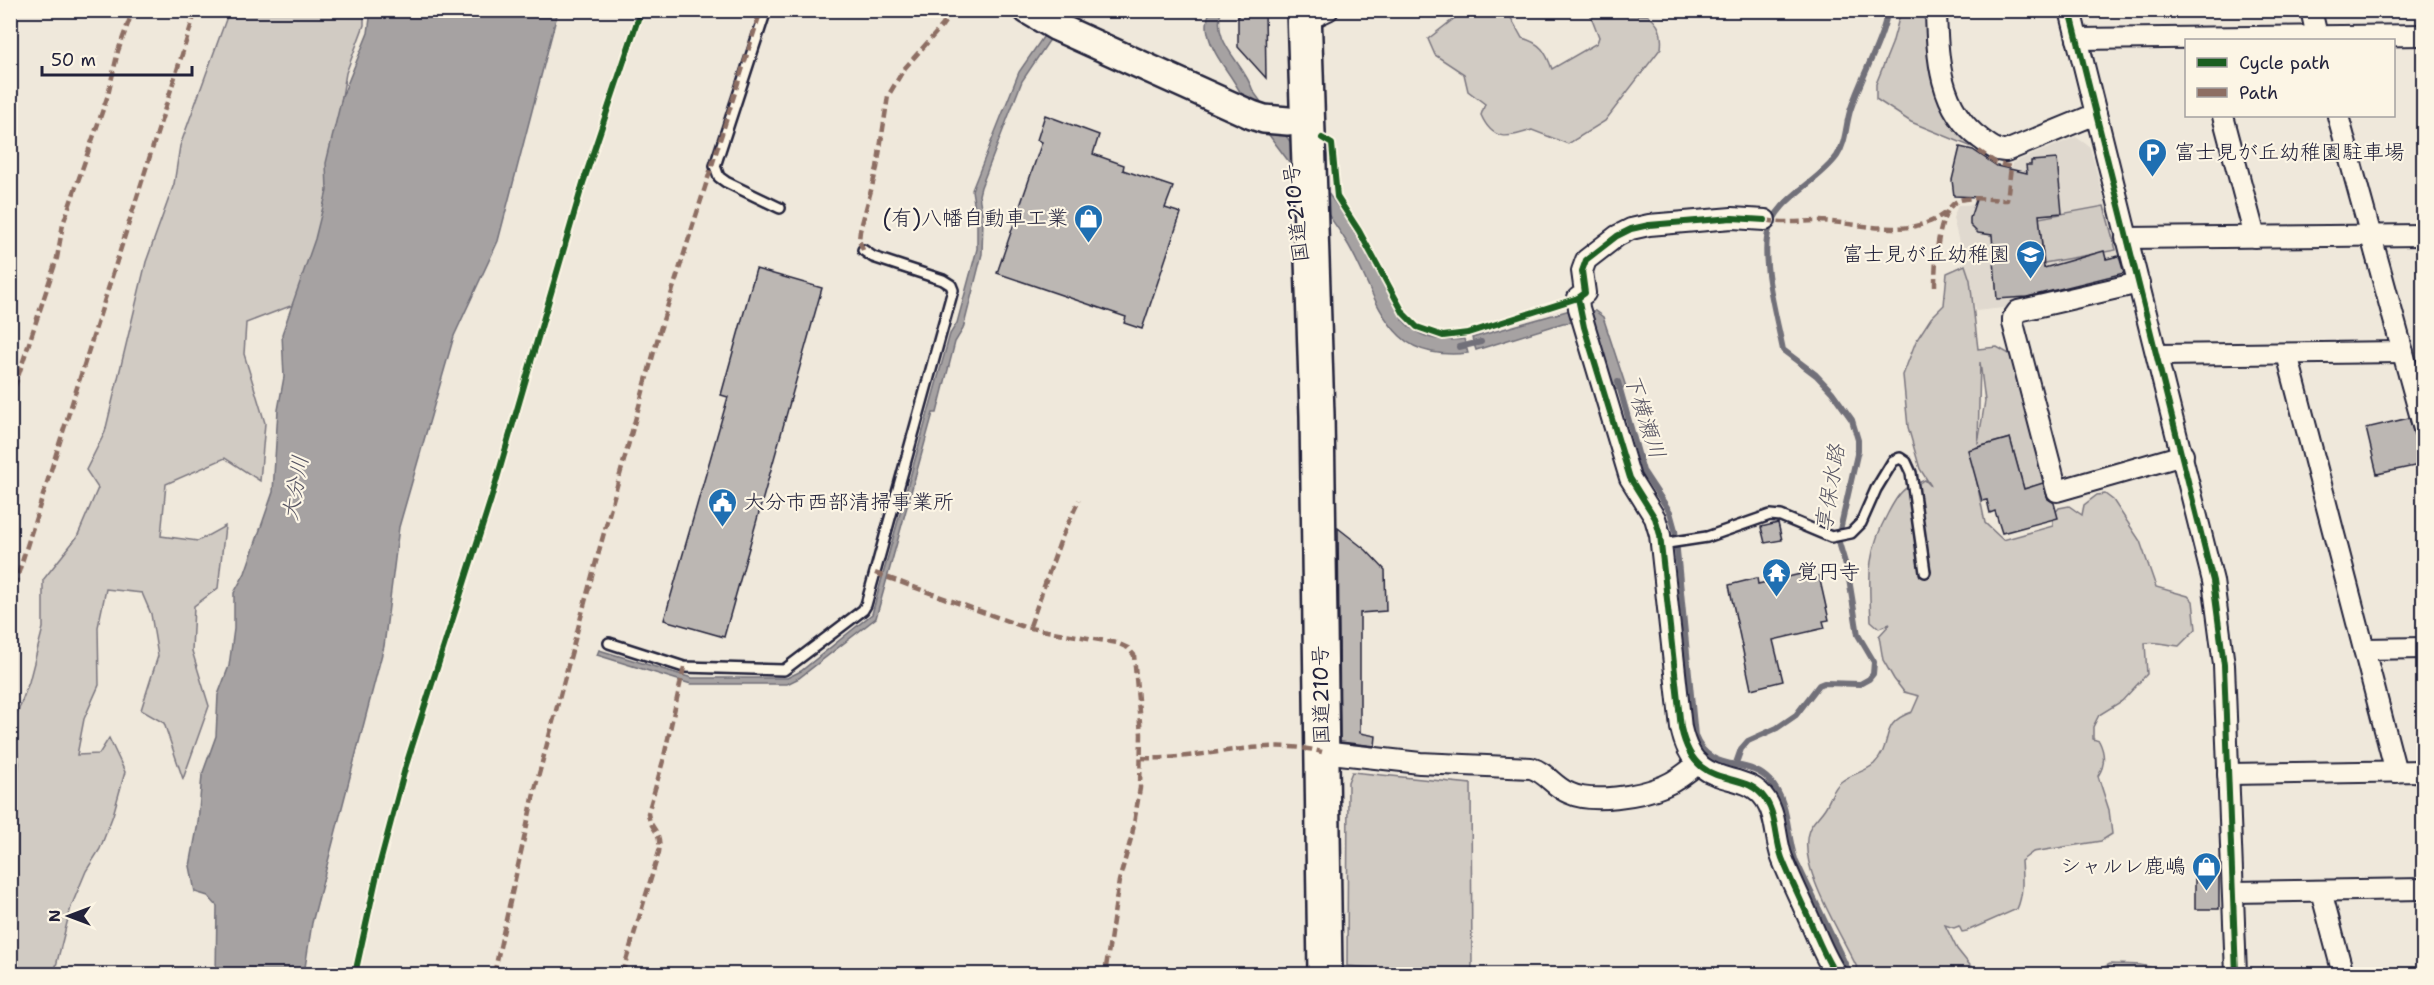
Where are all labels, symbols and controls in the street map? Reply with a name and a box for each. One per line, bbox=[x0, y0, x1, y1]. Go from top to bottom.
scale bar bbox=[42, 39, 192, 77]
legend bbox=[2185, 39, 2395, 117]
text: 50 m bbox=[51, 48, 96, 72]
text: Cycle path bbox=[2239, 51, 2330, 75]
text: Path bbox=[2239, 81, 2278, 105]
parking icon: 富士見が丘幼稚園駐車場 bbox=[2137, 136, 2169, 178]
place label: 富士見が丘幼稚園駐車場 bbox=[2174, 138, 2405, 166]
street label: 国道210号 bbox=[1277, 162, 1315, 264]
shop icon: (有)八幡自動車工業 bbox=[1073, 202, 1105, 244]
place label: (有)八幡自動車工業 bbox=[882, 204, 1068, 232]
school or university icon: 富士見が丘幼稚園 bbox=[2015, 238, 2047, 280]
place label: 富士見が丘幼稚園 bbox=[1842, 240, 2010, 268]
water label: 下横瀬川 bbox=[1618, 370, 1672, 462]
water label: 享保水路 bbox=[1809, 440, 1852, 534]
water label: 大分川 bbox=[275, 453, 315, 523]
public building icon: 大分市西部清掃事業所 bbox=[707, 486, 739, 528]
place label: 大分市西部清掃事業所 bbox=[744, 488, 954, 516]
temple icon: 覚円寺 bbox=[1760, 556, 1792, 598]
place label: 覚円寺 bbox=[1797, 558, 1860, 586]
street label: 国道210号 bbox=[1306, 645, 1336, 745]
shop icon: シャルレ鹿嶋 bbox=[2191, 850, 2223, 892]
place label: シャルレ鹿嶋 bbox=[2060, 852, 2186, 880]
north arrow bbox=[39, 886, 99, 946]
text: N bbox=[44, 910, 65, 922]

